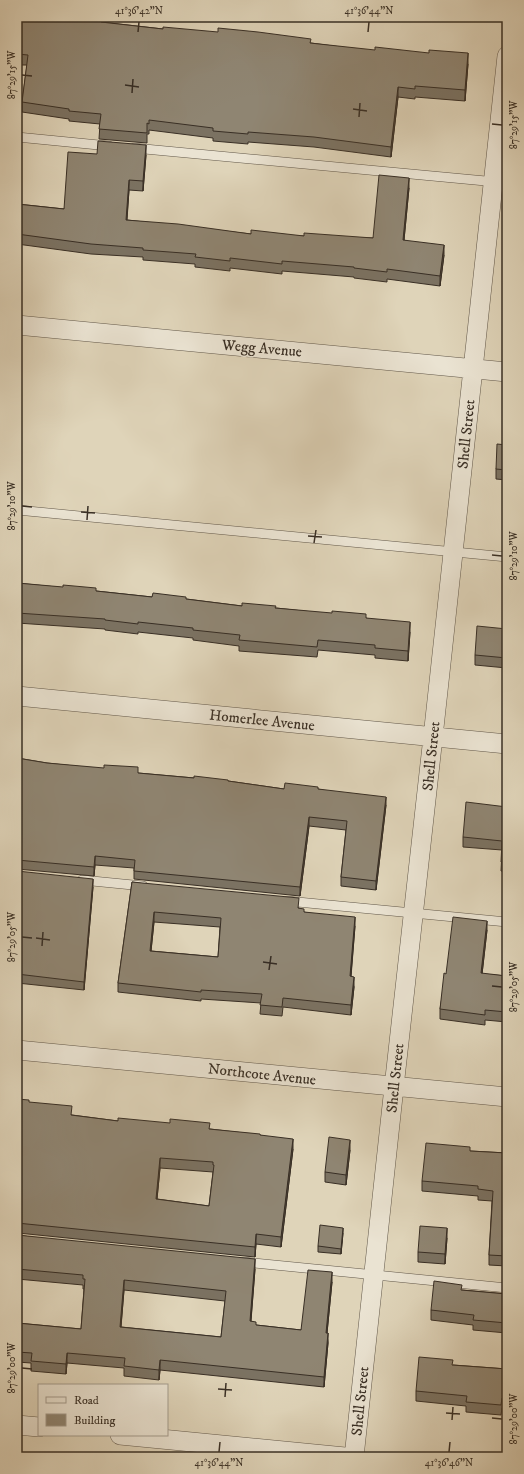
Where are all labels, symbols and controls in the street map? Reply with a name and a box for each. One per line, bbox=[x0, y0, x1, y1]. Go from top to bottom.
text: 41°36'42"N bbox=[115, 5, 163, 17]
text: 41°36'44"N bbox=[345, 5, 393, 17]
text: 87°29'15"W bbox=[6, 50, 18, 99]
text: 87°29'15"W bbox=[508, 100, 520, 149]
street label: Wegg Avenue bbox=[220, 335, 303, 361]
street label: Shell Street bbox=[453, 398, 480, 470]
text: 87°29'10"W bbox=[6, 481, 18, 531]
text: 87°29'10"W bbox=[508, 531, 520, 581]
street label: Homerlee Avenue bbox=[208, 706, 316, 735]
street label: Shell Street bbox=[418, 720, 445, 792]
text: 87°29'05"W bbox=[6, 911, 18, 962]
text: 87°29'05"W bbox=[508, 961, 520, 1012]
street label: Shell Street bbox=[382, 1042, 409, 1114]
street label: Northcote Avenue bbox=[207, 1059, 317, 1090]
text: 87°29'00"W bbox=[6, 1342, 18, 1393]
street label: Shell Street bbox=[347, 1365, 374, 1437]
legend bbox=[38, 1384, 168, 1436]
text: Road bbox=[74, 1393, 99, 1408]
text: 87°29'00"W bbox=[508, 1393, 520, 1444]
text: Building bbox=[74, 1413, 115, 1428]
text: 41°36'44"N bbox=[195, 1457, 243, 1469]
text: 41°36'46"N bbox=[425, 1457, 473, 1469]

